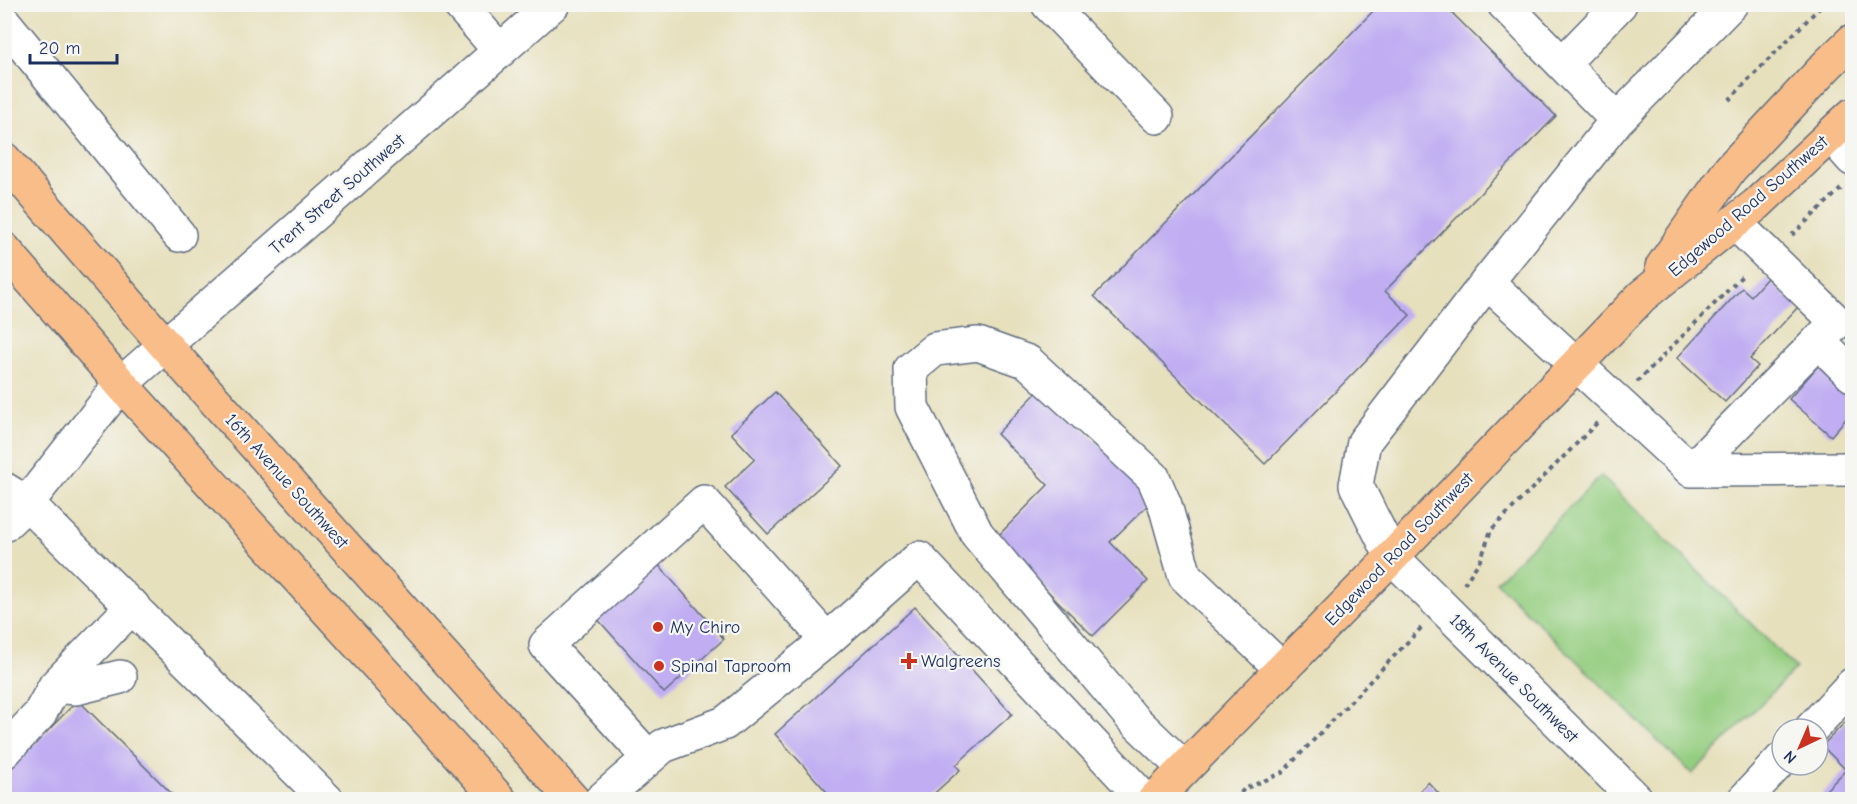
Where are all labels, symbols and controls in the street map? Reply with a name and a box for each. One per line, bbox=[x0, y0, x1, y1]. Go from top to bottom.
scale bar bbox=[30, 27, 117, 65]
text: 20 m bbox=[39, 38, 80, 59]
street label: Trent Street Southwest bbox=[265, 129, 410, 259]
street label: Edgewood Road Southwest bbox=[1664, 131, 1833, 281]
street label: 16th Avenue Southwest bbox=[221, 410, 353, 554]
street label: Edgewood Road Southwest bbox=[1321, 468, 1478, 630]
street label: 18th Avenue Southwest bbox=[1445, 610, 1583, 748]
place label: My Chiro bbox=[670, 617, 740, 638]
marker: My Chiro bbox=[651, 620, 665, 634]
place label: Walgreens bbox=[921, 651, 1000, 672]
marker: Walgreens bbox=[902, 654, 916, 668]
place label: Spinal Taproom bbox=[671, 656, 791, 677]
marker: Spinal Taproom bbox=[652, 659, 666, 673]
north arrow bbox=[1770, 717, 1830, 777]
text: N bbox=[1780, 747, 1800, 767]

